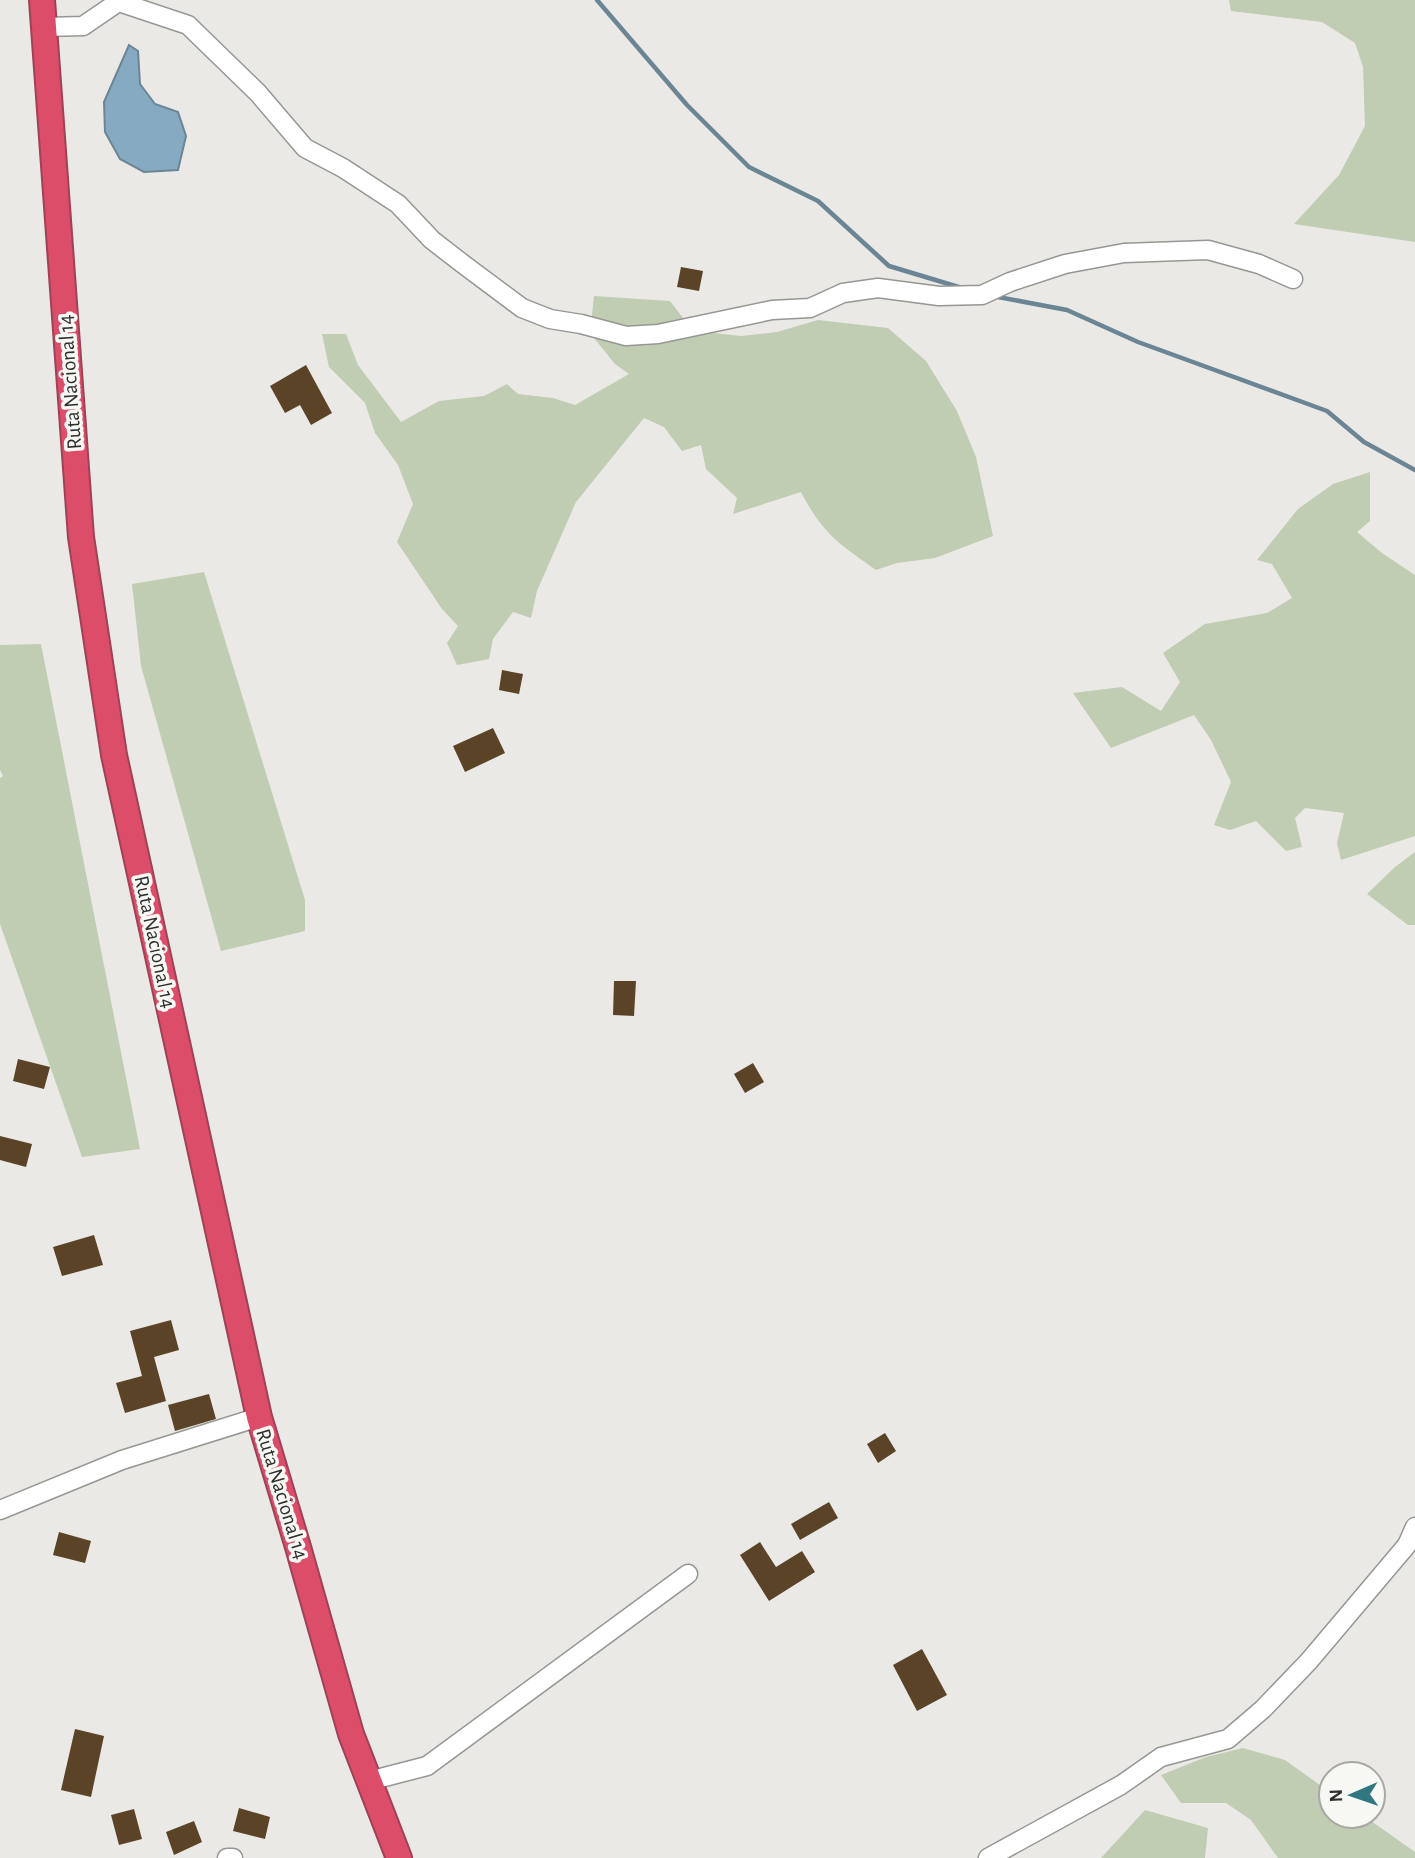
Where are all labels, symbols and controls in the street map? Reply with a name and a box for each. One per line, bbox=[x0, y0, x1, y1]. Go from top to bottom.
street label: Ruta Nacional 14 bbox=[55, 314, 85, 450]
street label: Ruta Nacional 14 bbox=[131, 874, 179, 1010]
street label: Ruta Nacional 14 bbox=[252, 1426, 312, 1562]
north arrow bbox=[1317, 1760, 1387, 1830]
text: N bbox=[1327, 1789, 1346, 1802]

